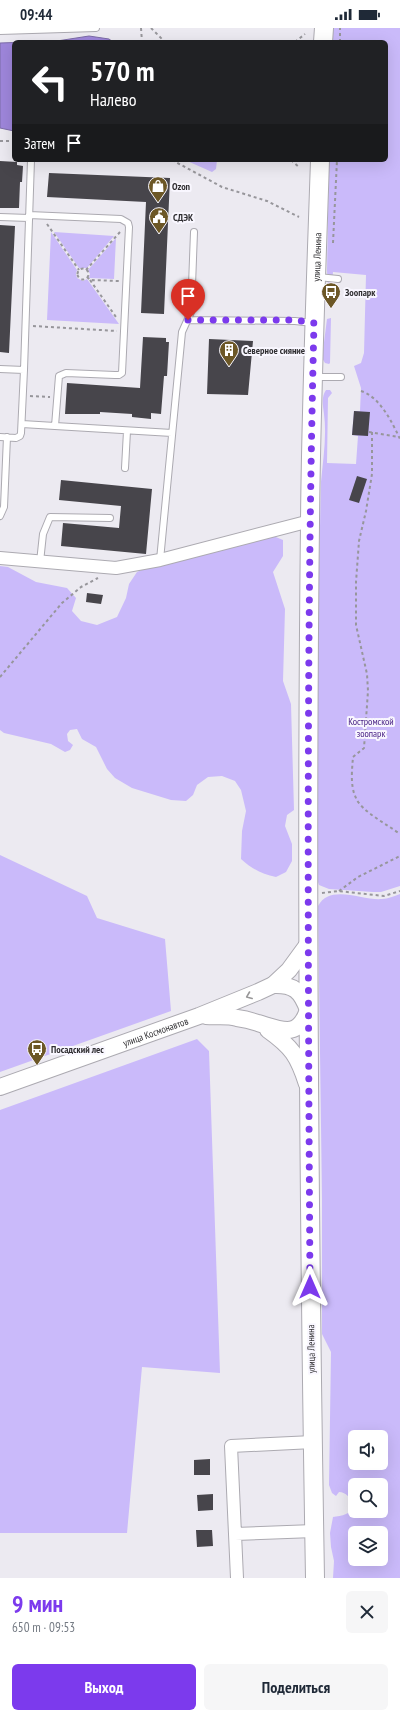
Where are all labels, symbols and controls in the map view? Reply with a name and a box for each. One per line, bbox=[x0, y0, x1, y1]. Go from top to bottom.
text: 09:44 bbox=[20, 5, 52, 24]
text: 570 m bbox=[90, 52, 154, 89]
icon: left bbox=[24, 56, 76, 108]
text: Налево bbox=[90, 88, 137, 111]
icon: arrive bbox=[63, 132, 85, 154]
text: Затем bbox=[24, 134, 55, 153]
shop icon: Ozon bbox=[147, 175, 169, 203]
place label: Ozon bbox=[172, 180, 191, 193]
public building icon: СДЭК bbox=[148, 206, 170, 234]
place label: СДЭК bbox=[173, 211, 194, 224]
street label: улица Ленина bbox=[309, 232, 324, 282]
pin bbox=[171, 279, 205, 320]
bus stop icon: Зоопарк bbox=[320, 281, 342, 309]
icon: arrive bbox=[177, 285, 199, 307]
place label: Зоопарк bbox=[345, 286, 376, 299]
building icon: Северное сияние bbox=[218, 339, 240, 367]
place label: Северное сияние bbox=[243, 344, 305, 357]
park label: Костромской зоопарк bbox=[348, 715, 394, 740]
one-way arrow bbox=[245, 991, 253, 999]
street label: улица Космонавтов bbox=[121, 1014, 190, 1049]
bus stop icon: Посадский лес bbox=[26, 1038, 48, 1066]
place label: Посадский лес bbox=[51, 1043, 104, 1056]
position arrow bbox=[289, 1266, 331, 1308]
street label: улица Ленина bbox=[304, 1324, 318, 1374]
map controls bbox=[348, 1430, 388, 1566]
button: sound bbox=[348, 1430, 388, 1470]
button: search bbox=[348, 1478, 388, 1518]
button: layers bbox=[348, 1526, 388, 1566]
text: 9 мин bbox=[12, 1588, 63, 1619]
button: close bbox=[346, 1591, 388, 1633]
text: 650 m · 09:53 bbox=[12, 1619, 75, 1636]
button: Выход bbox=[12, 1664, 196, 1710]
button: Поделиться bbox=[204, 1664, 388, 1710]

